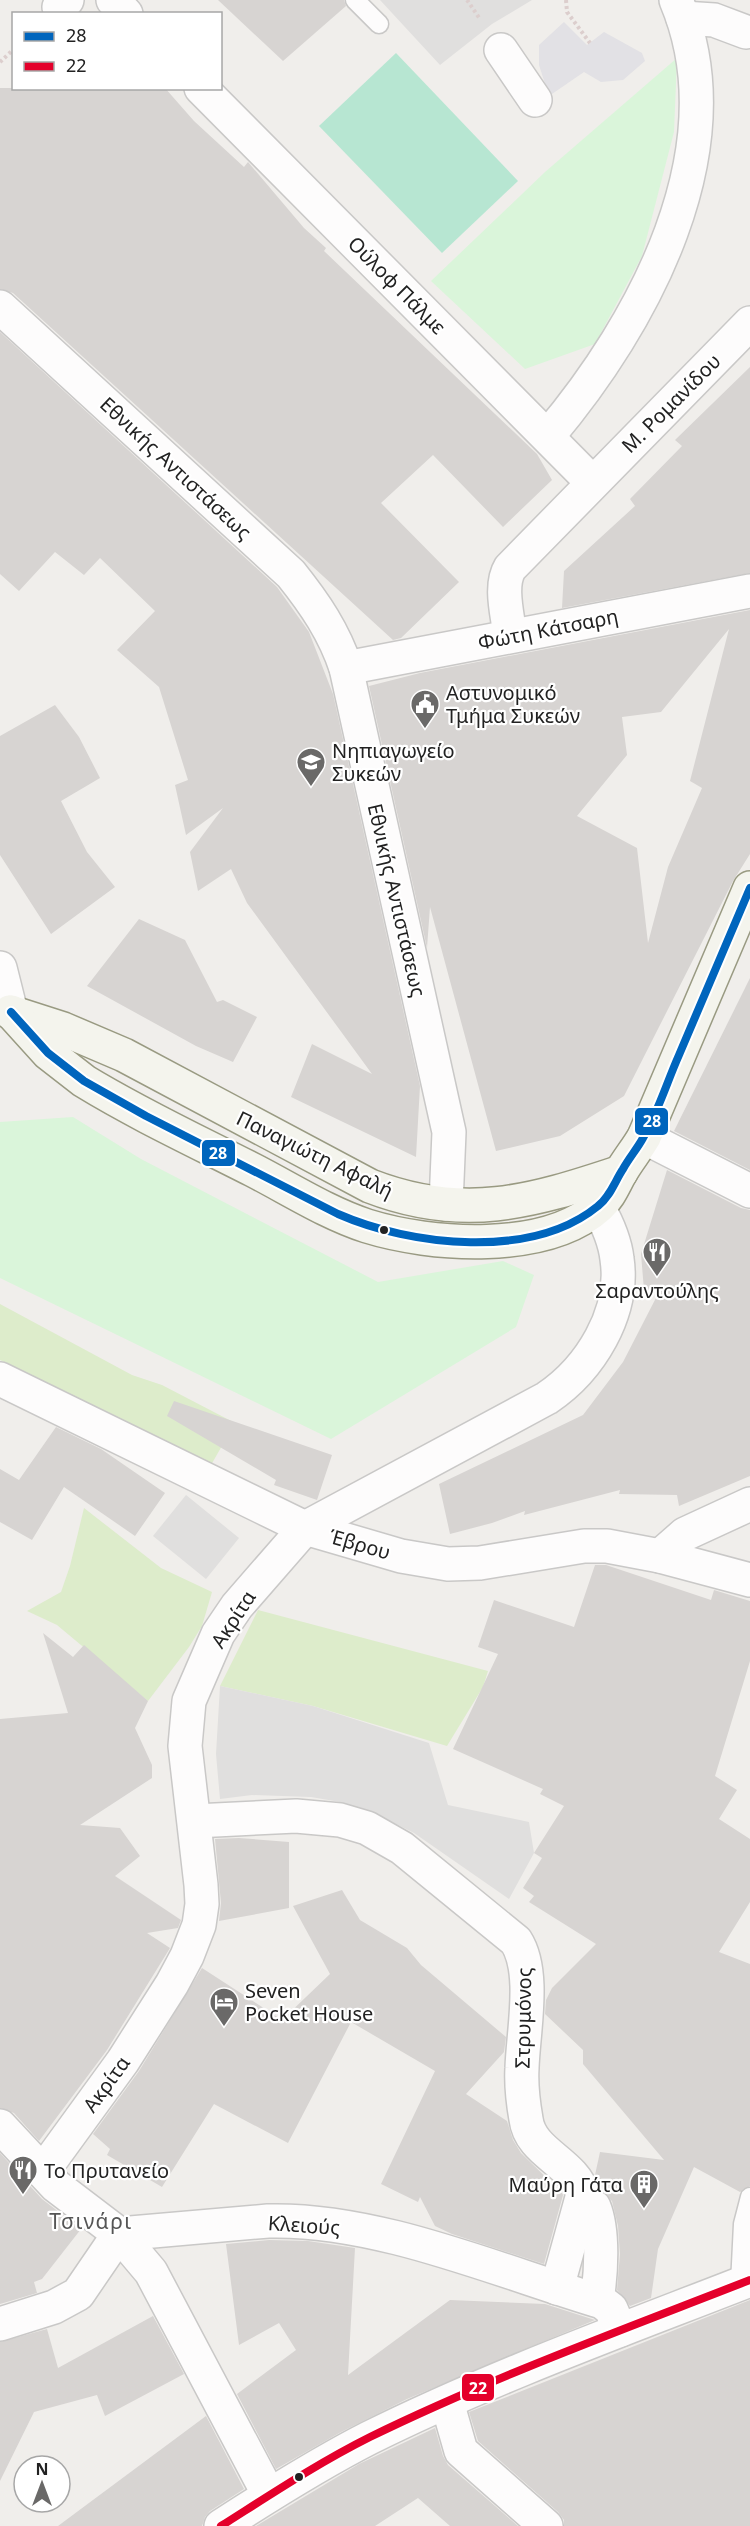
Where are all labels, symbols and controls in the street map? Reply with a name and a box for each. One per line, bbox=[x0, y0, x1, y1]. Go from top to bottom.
legend bbox=[12, 12, 222, 90]
text: 28 bbox=[66, 23, 87, 47]
text: 22 bbox=[66, 53, 87, 77]
street label: Ούλοφ Πάλμε bbox=[342, 230, 452, 340]
street label: Μ. Ρομανίδου bbox=[616, 348, 726, 458]
street label: Εθνικής Αντιστάσεως bbox=[95, 391, 258, 545]
street label: Φώτη Κάτσαρη bbox=[476, 602, 620, 656]
place label: Αστυνομικό Τμήμα Συκεών bbox=[446, 679, 580, 729]
public building icon: Αστυνομικό Τμήμα Συκεών bbox=[409, 688, 441, 730]
place label: Νηπιαγωγείο Συκεών bbox=[332, 737, 455, 787]
school or university icon: Νηπιαγωγείο Συκεών bbox=[295, 746, 327, 788]
street label: Εθνικής Αντιστάσεως bbox=[362, 801, 432, 1000]
street label: Παναγιώτη Αφαλή bbox=[232, 1104, 398, 1204]
line badge: 28 bbox=[634, 1107, 669, 1136]
text: 28 bbox=[643, 1110, 661, 1132]
line badge: 28 bbox=[201, 1139, 236, 1167]
text: 28 bbox=[209, 1142, 227, 1164]
unlabelled marker bbox=[378, 1224, 390, 1236]
restaurant icon: Σαραντούλης bbox=[641, 1236, 673, 1278]
place label: Σαραντούλης bbox=[595, 1277, 719, 1304]
street label: Έβρου bbox=[326, 1522, 394, 1566]
street label: Ακρίτα bbox=[204, 1585, 262, 1653]
street label: Στρυμόνος bbox=[509, 1967, 537, 2069]
place label: Seven Pocket House bbox=[245, 1977, 373, 2027]
hotel icon: Seven Pocket House bbox=[208, 1986, 240, 2028]
street label: Ακρίτα bbox=[76, 2050, 136, 2118]
restaurant icon: Το Πρυτανείο bbox=[7, 2154, 39, 2196]
place label: Το Πρυτανείο bbox=[44, 2157, 169, 2184]
building icon: Μαύρη Γάτα bbox=[628, 2168, 660, 2210]
place label: Μαύρη Γάτα bbox=[509, 2171, 624, 2198]
district label: Τσινάρι bbox=[49, 2207, 133, 2235]
street label: Κλειούς bbox=[267, 2209, 341, 2241]
line badge: 22 bbox=[461, 2373, 495, 2402]
text: 22 bbox=[469, 2377, 487, 2399]
north arrow bbox=[12, 2454, 72, 2514]
text: N bbox=[35, 2458, 49, 2480]
unlabelled marker bbox=[293, 2471, 305, 2483]

